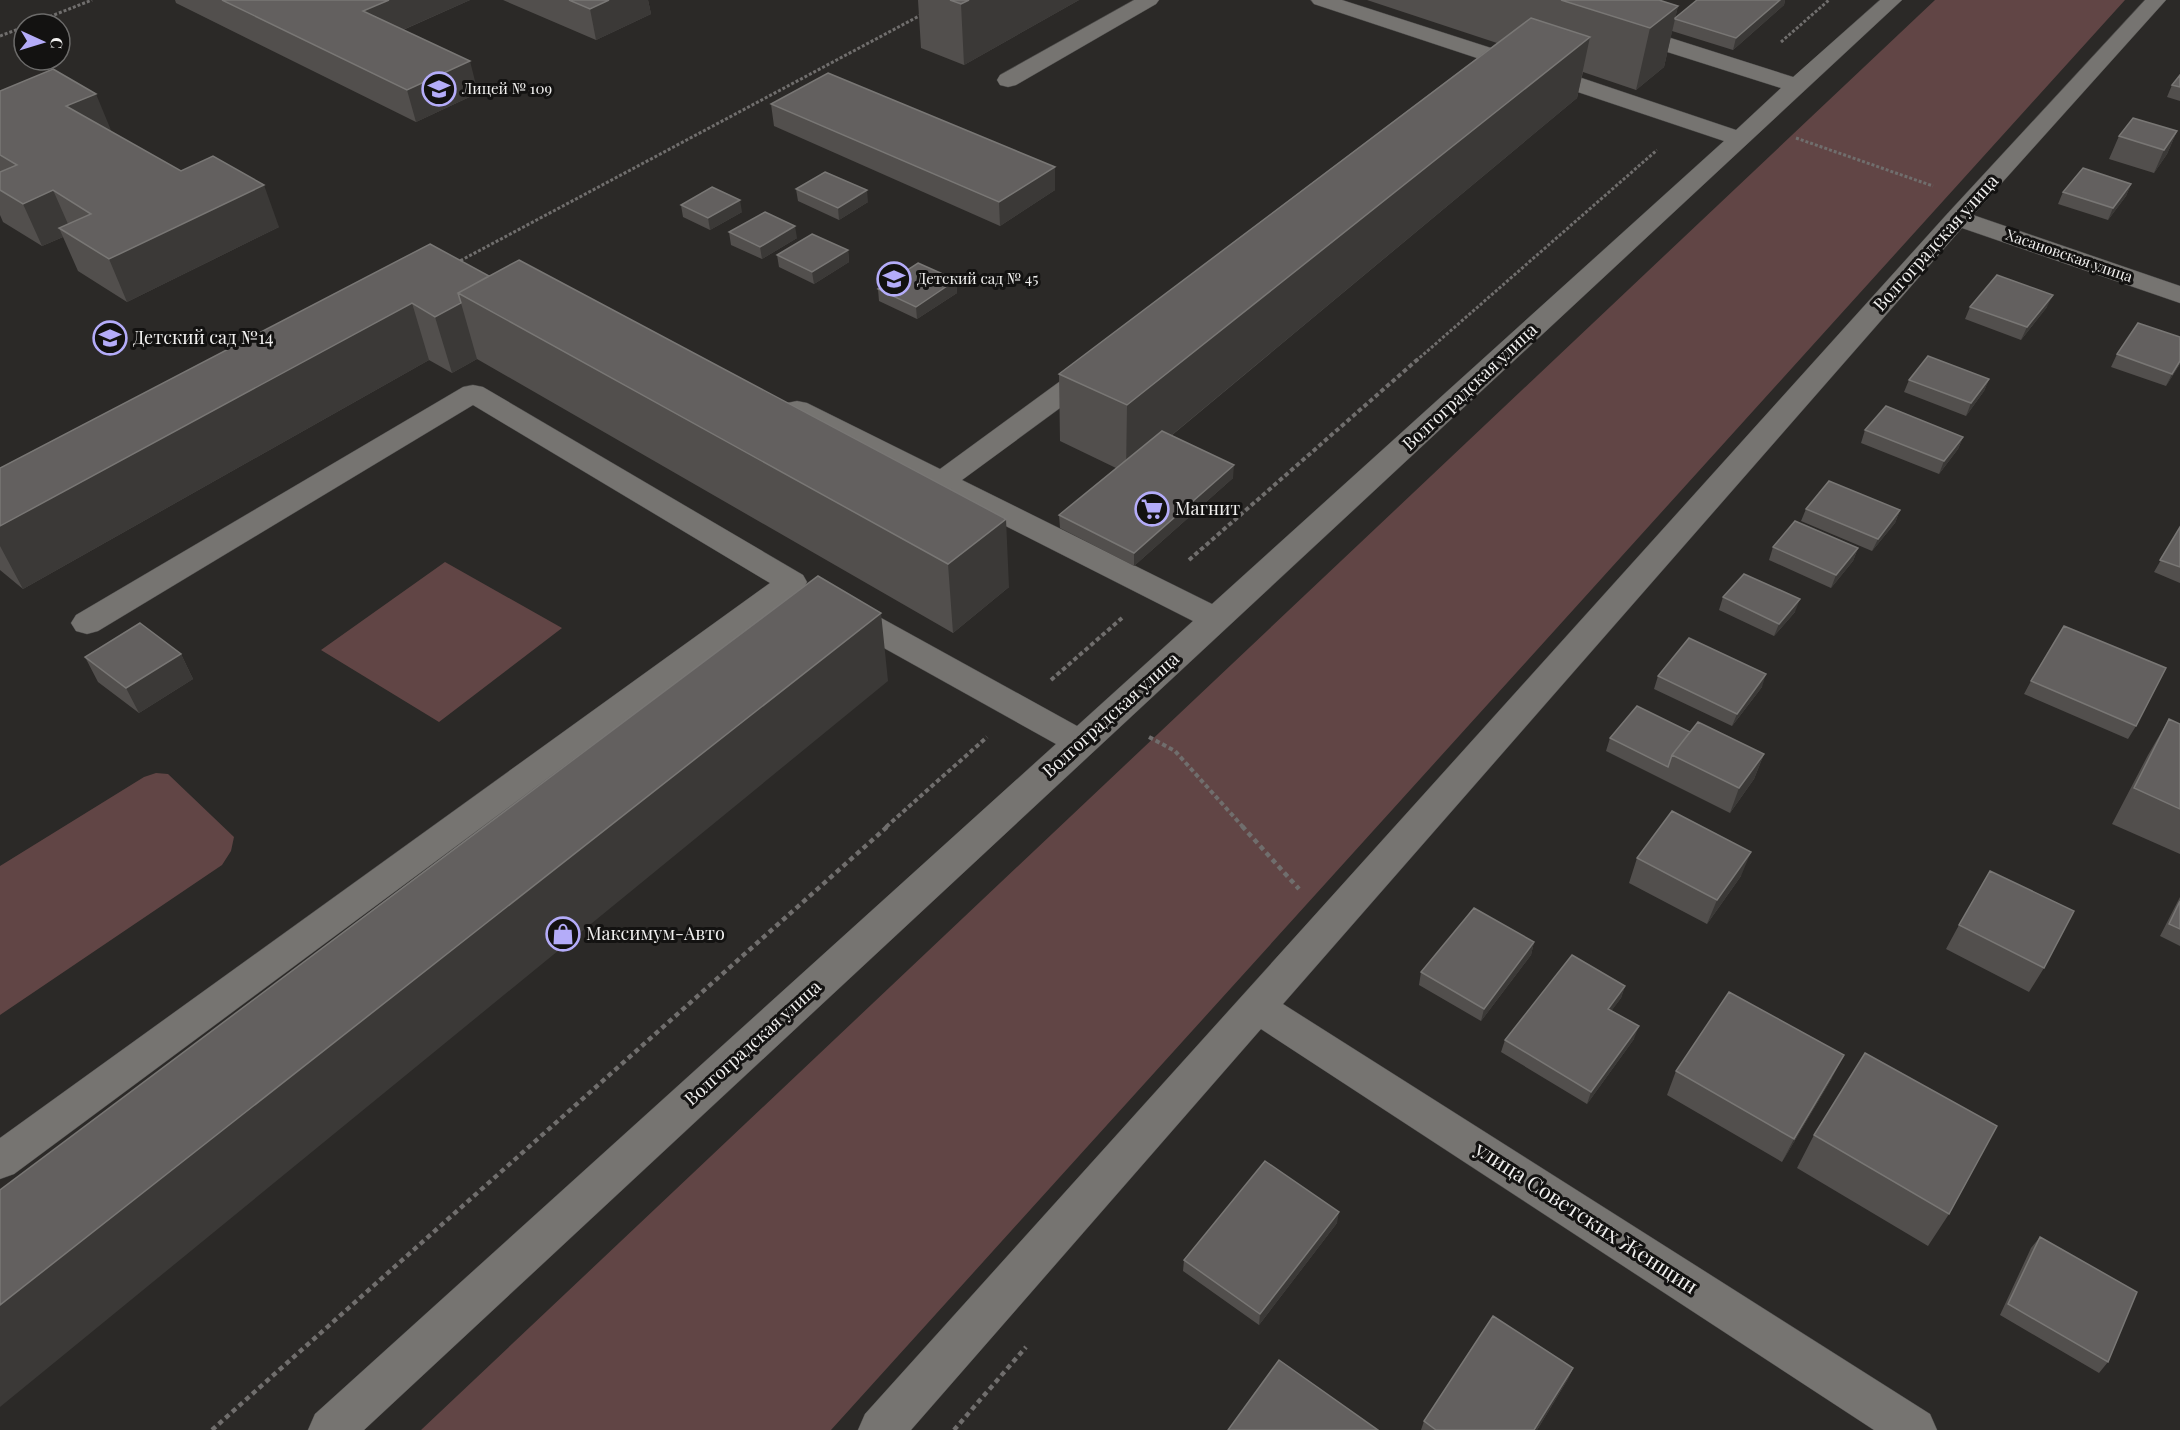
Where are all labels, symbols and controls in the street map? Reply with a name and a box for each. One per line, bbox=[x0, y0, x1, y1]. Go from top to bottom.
north arrow bbox=[12, 12, 72, 72]
text: С bbox=[47, 37, 68, 49]
school or university icon: Лицей № 109 bbox=[421, 71, 457, 107]
place label: Лицей № 109 bbox=[461, 78, 552, 98]
street label: Волгоградская улица bbox=[1867, 169, 2003, 316]
street label: Хасановская улица bbox=[2003, 224, 2136, 286]
school or university icon: Детский сад № 45 bbox=[876, 261, 912, 297]
place label: Детский сад № 45 bbox=[917, 268, 1038, 288]
street label: Волгоградская улица bbox=[1397, 317, 1542, 455]
school or university icon: Детский сад №14 bbox=[92, 320, 128, 356]
place label: Детский сад №14 bbox=[133, 325, 274, 349]
supermarket icon: Магнит bbox=[1134, 491, 1170, 527]
place label: Магнит bbox=[1175, 496, 1240, 520]
street label: Волгоградская улица bbox=[1037, 646, 1184, 782]
shop icon: Максимум-Авто bbox=[545, 916, 581, 952]
place label: Максимум-Авто bbox=[586, 921, 725, 945]
street label: Волгоградская улица bbox=[679, 974, 826, 1110]
street label: улица Советских Женщин bbox=[1469, 1133, 1704, 1299]

